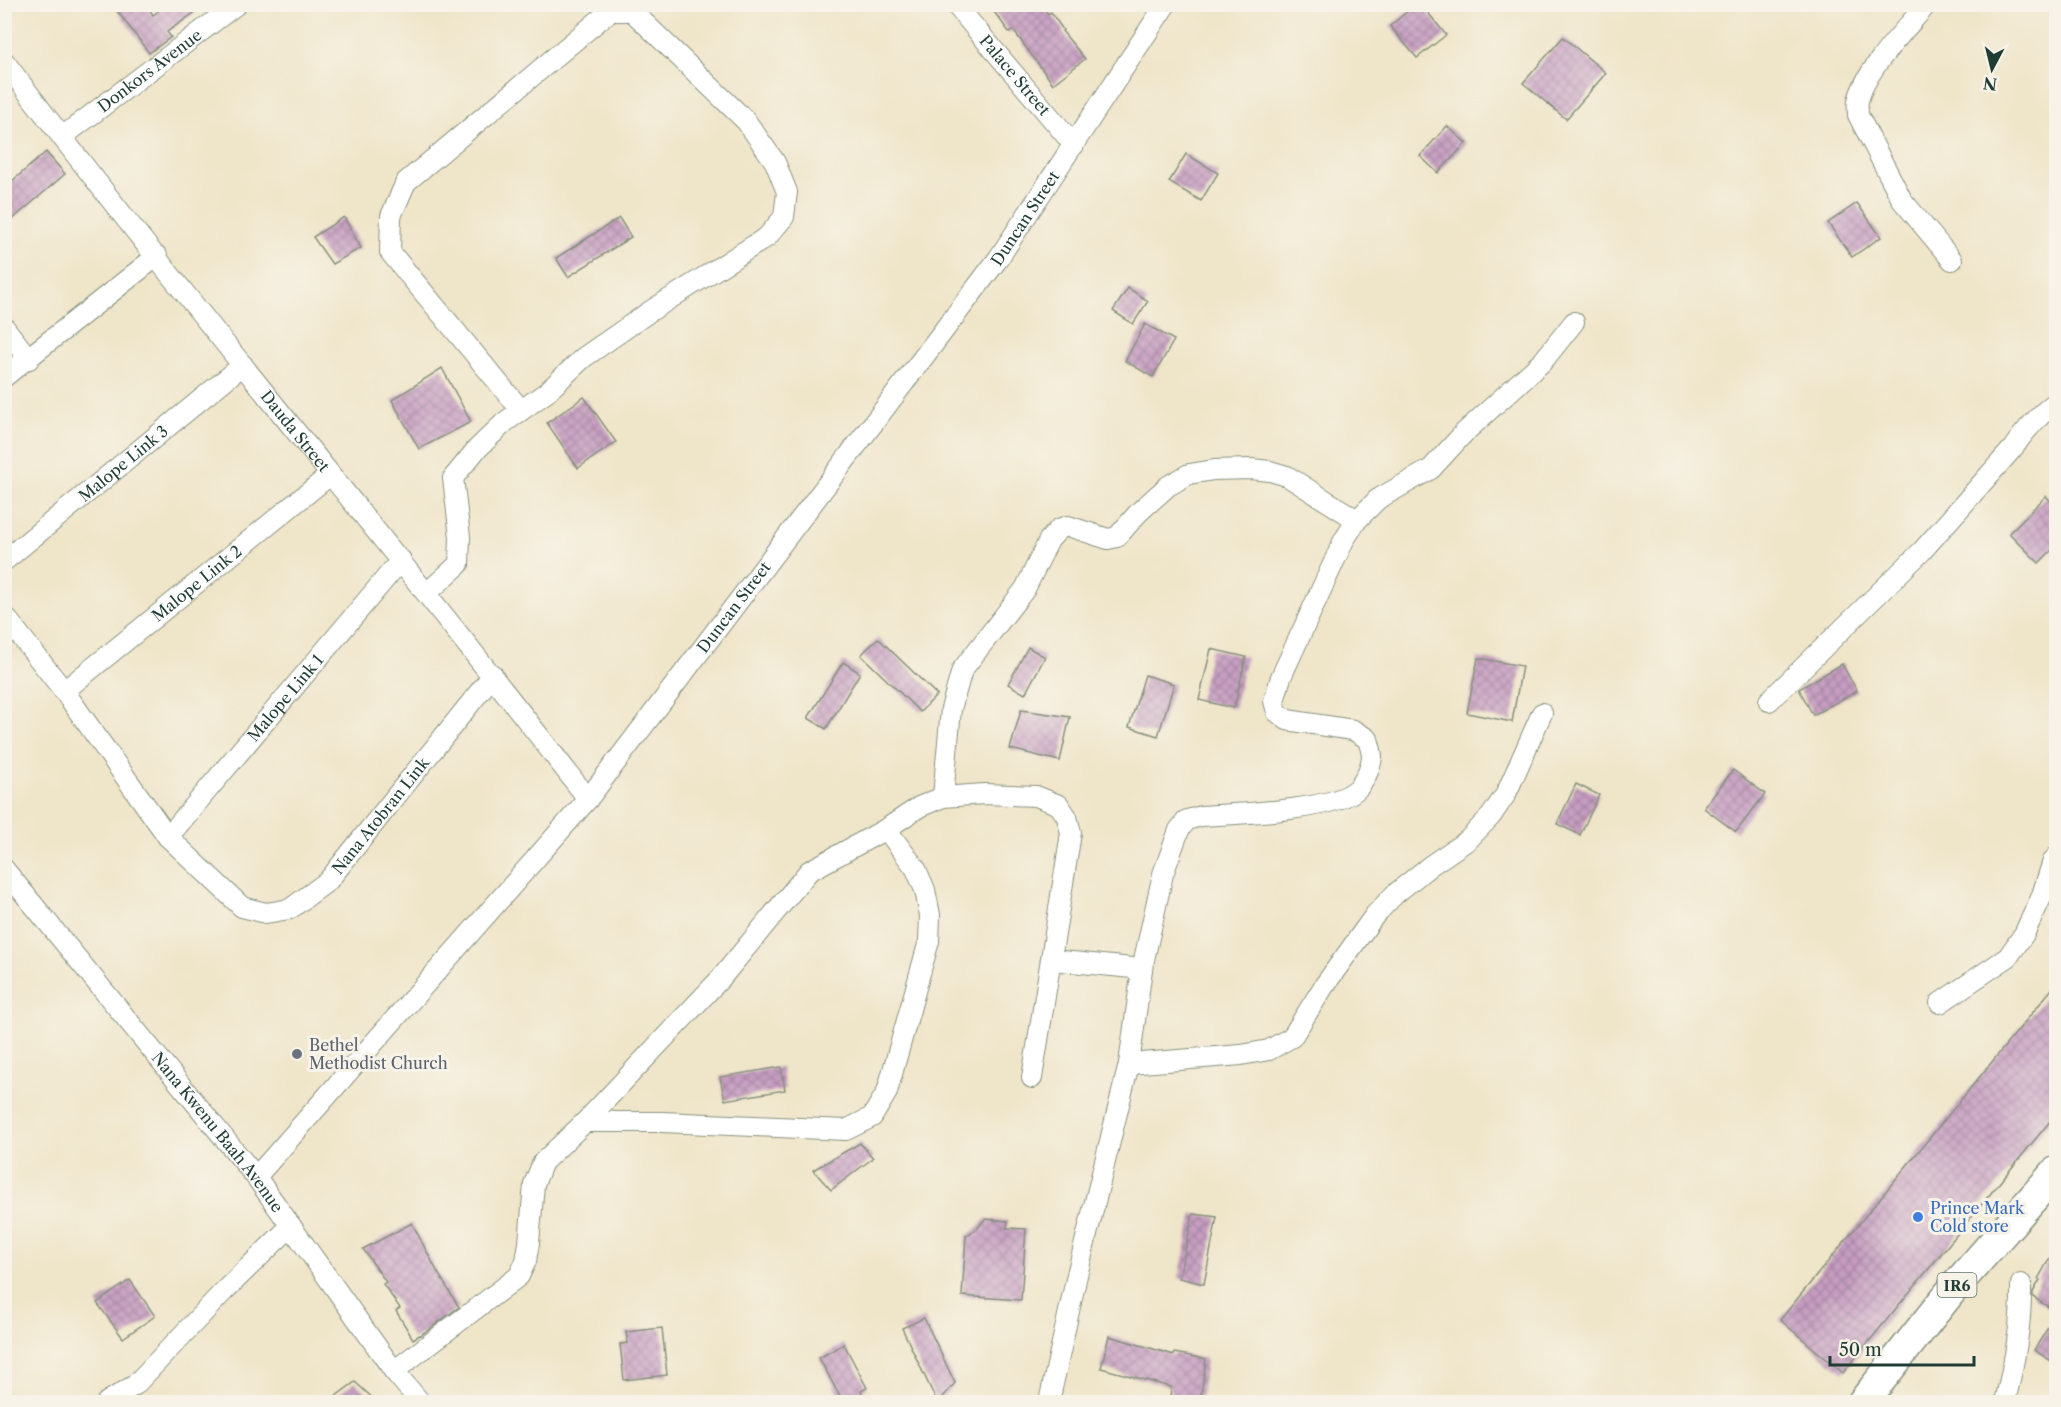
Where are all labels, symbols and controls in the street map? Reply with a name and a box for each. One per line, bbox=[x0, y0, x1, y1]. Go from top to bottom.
street label: Donkors Avenue bbox=[94, 24, 206, 116]
street label: Palace Street bbox=[975, 31, 1055, 120]
north arrow bbox=[1962, 39, 2022, 99]
text: N bbox=[1982, 73, 1998, 95]
street label: Duncan Street bbox=[986, 167, 1064, 269]
street label: Dauda Street bbox=[257, 386, 335, 476]
street label: Malope Link 3 bbox=[74, 421, 172, 506]
street label: Malope Link 2 bbox=[148, 541, 246, 626]
street label: Duncan Street bbox=[693, 557, 775, 657]
street label: Malope Link 1 bbox=[243, 650, 328, 745]
street label: Nana Atobran Link bbox=[328, 753, 434, 878]
place label: Bethel Methodist Church bbox=[309, 1035, 448, 1073]
marker: Bethel Methodist Church bbox=[290, 1047, 304, 1061]
street label: Nana Kwenu Baah Avenue bbox=[148, 1048, 288, 1216]
place label: Prince Mark Cold store bbox=[1930, 1198, 2025, 1236]
marker: Prince Mark Cold store bbox=[1911, 1210, 1925, 1224]
road number: IR6 bbox=[1938, 1273, 1976, 1297]
scale bar bbox=[1830, 1329, 1974, 1367]
text: 50 m bbox=[1839, 1339, 1882, 1361]

